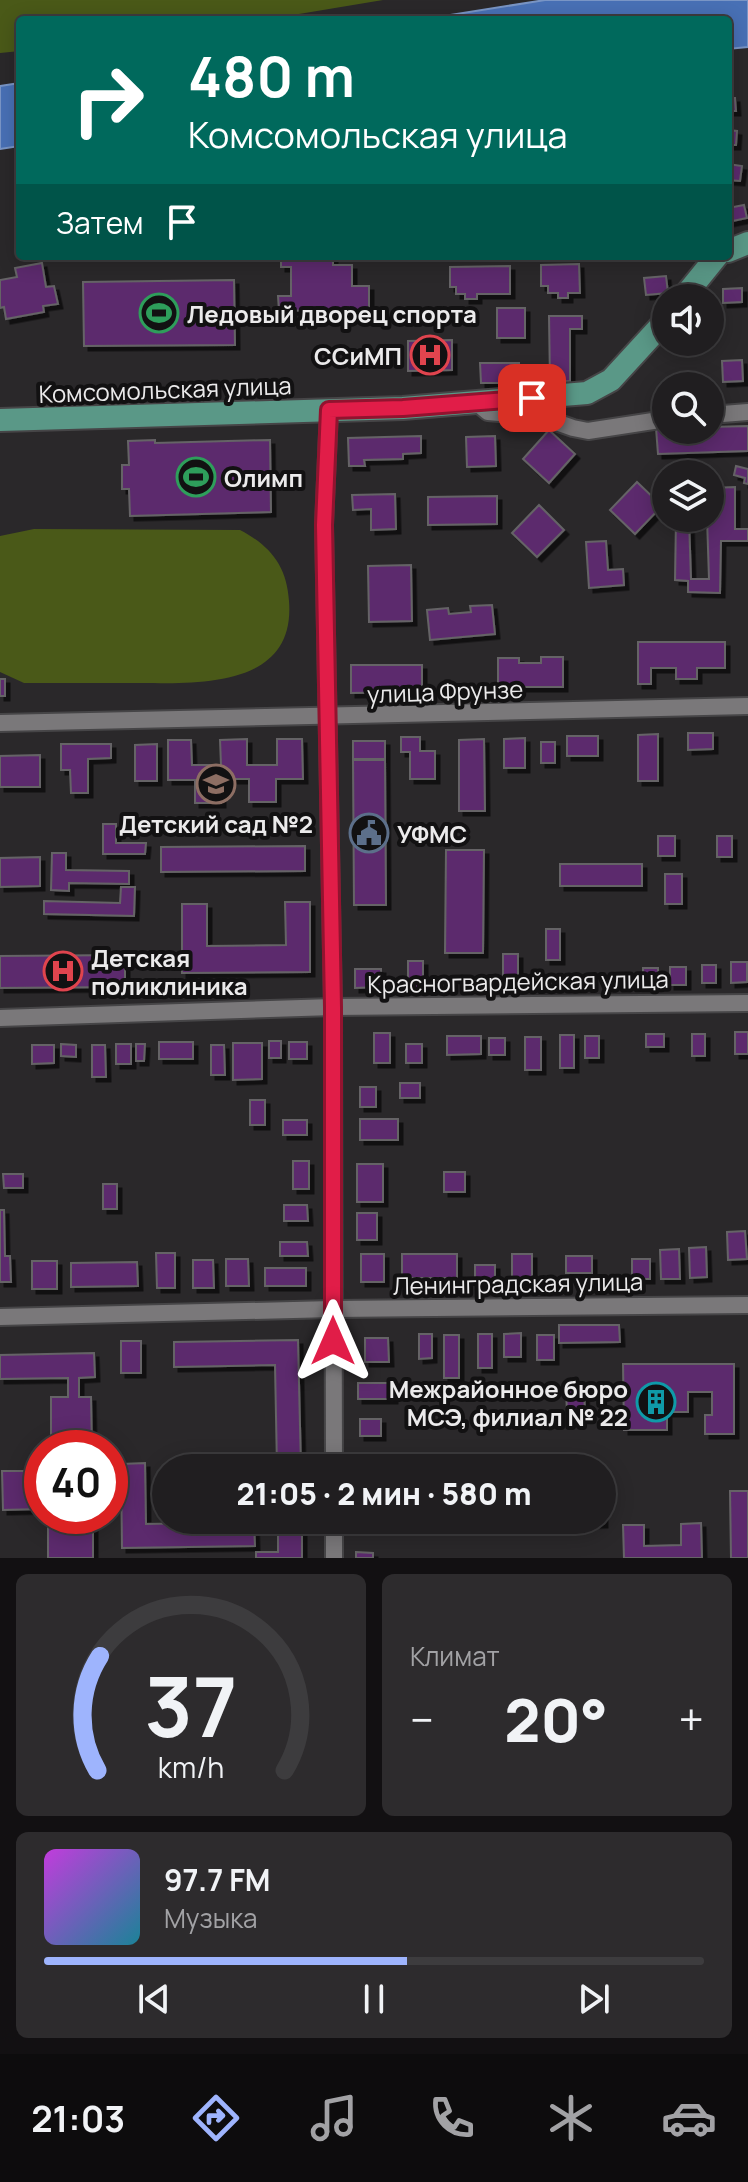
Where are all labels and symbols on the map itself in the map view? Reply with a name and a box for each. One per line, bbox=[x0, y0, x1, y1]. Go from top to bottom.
sports icon: Ледовый дворец спорта bbox=[138, 292, 180, 334]
place label: Ледовый дворец спорта bbox=[187, 297, 477, 330]
hospital icon: ССиМП bbox=[409, 334, 451, 376]
place label: ССиМП bbox=[314, 339, 402, 372]
pin bbox=[498, 364, 566, 432]
street label: Комсомольская улица bbox=[38, 368, 292, 410]
sports icon: Олимп bbox=[175, 456, 217, 498]
place label: Олимп bbox=[224, 461, 303, 494]
street label: улица Фрунзе bbox=[366, 672, 524, 710]
school or university icon: Детский сад №2 bbox=[195, 763, 237, 805]
place label: Детский сад №2 bbox=[119, 807, 313, 840]
public building icon: УФМС bbox=[348, 812, 390, 854]
place label: УФМС bbox=[397, 817, 467, 850]
place label: Детская поликлиника bbox=[91, 941, 248, 1002]
hospital icon: Детская поликлиника bbox=[42, 950, 84, 992]
street label: Красногвардейская улица bbox=[367, 962, 669, 1000]
street label: Ленинградская улица bbox=[393, 1264, 643, 1302]
position arrow bbox=[291, 1299, 375, 1383]
place label: Межрайонное бюро МСЭ, филиал № 22 bbox=[389, 1372, 628, 1433]
building icon: Межрайонное бюро МСЭ, филиал № 22 bbox=[635, 1381, 677, 1423]
speed limit sign: 40 bbox=[24, 1430, 128, 1534]

